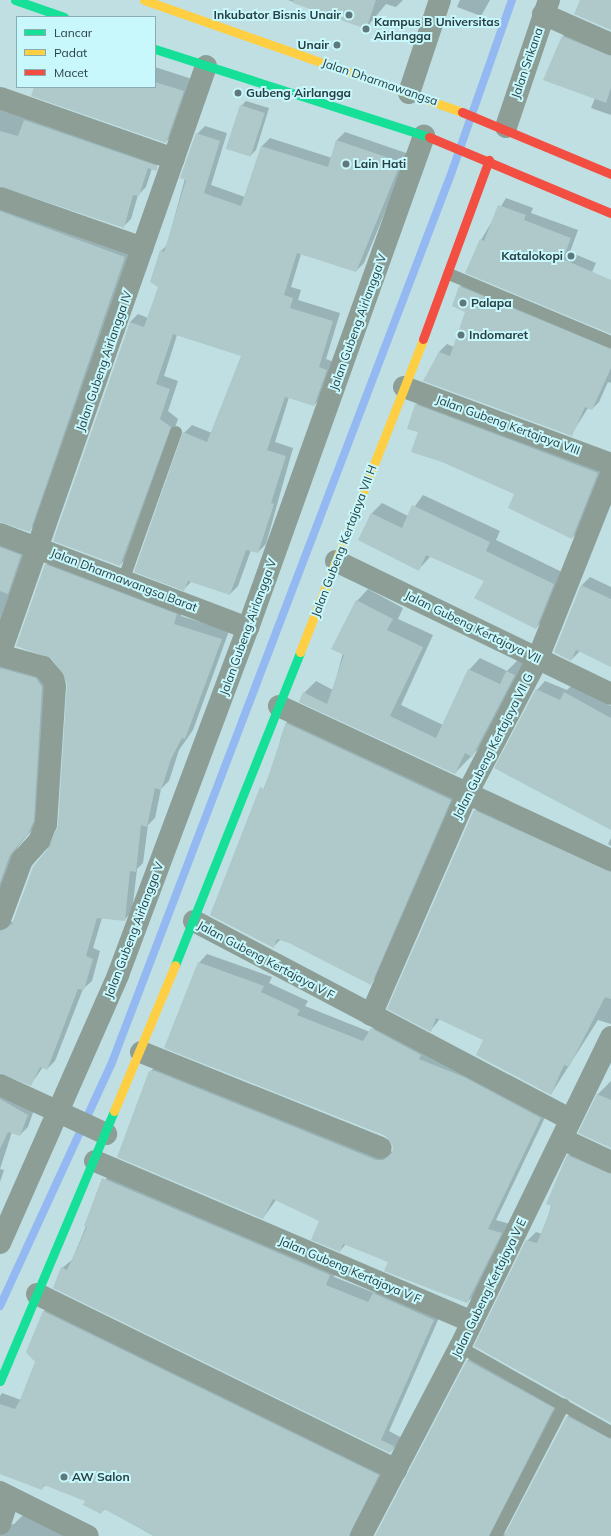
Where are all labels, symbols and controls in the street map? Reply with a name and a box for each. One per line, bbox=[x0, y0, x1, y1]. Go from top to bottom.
place label: Inkubator Bisnis Unair bbox=[214, 8, 341, 22]
marker: Inkubator Bisnis Unair bbox=[344, 10, 354, 20]
place label: Kampus B Universitas Airlangga bbox=[374, 15, 500, 43]
legend bbox=[16, 16, 156, 88]
marker: Kampus B Universitas Airlangga bbox=[361, 24, 371, 34]
text: Lancar bbox=[54, 25, 92, 40]
street label: Jalan Srikana bbox=[508, 26, 546, 100]
place label: Unair bbox=[298, 38, 329, 52]
marker: Unair bbox=[332, 40, 342, 50]
text: Padat bbox=[54, 45, 87, 60]
street label: Jalan Dharmawangsa bbox=[320, 55, 440, 109]
text: Macet bbox=[54, 65, 88, 80]
place label: Gubeng Airlangga bbox=[246, 86, 351, 100]
marker: Gubeng Airlangga bbox=[233, 88, 243, 98]
place label: Lain Hati bbox=[354, 157, 406, 171]
marker: Lain Hati bbox=[341, 159, 351, 169]
place label: Katalokopi bbox=[501, 249, 563, 263]
marker: Katalokopi bbox=[566, 251, 576, 261]
street label: Jalan Gubeng Airlangga V bbox=[327, 252, 389, 392]
street label: Jalan Gubeng Airlangga IV bbox=[73, 289, 135, 433]
place label: Palapa bbox=[471, 296, 512, 310]
marker: Palapa bbox=[458, 298, 468, 308]
place label: Indomaret bbox=[469, 328, 528, 342]
marker: Indomaret bbox=[456, 330, 466, 340]
street label: Jalan Gubeng Kertajaya VIII bbox=[434, 392, 582, 458]
street label: Jalan Gubeng Kertajaya VII H bbox=[308, 463, 380, 619]
street label: Jalan Dharmawangsa Barat bbox=[49, 545, 199, 615]
street label: Jalan Gubeng Airlangga V bbox=[217, 557, 279, 697]
street label: Jalan Gubeng Kertajaya VII bbox=[403, 588, 543, 666]
street label: Jalan Gubeng Kertajaya VII G bbox=[450, 671, 536, 821]
street label: Jalan Gubeng Airlangga V bbox=[101, 860, 167, 1000]
street label: Jalan Gubeng Kertajaya V F bbox=[195, 918, 337, 1002]
street label: Jalan Gubeng Kertajaya V E bbox=[449, 1216, 529, 1360]
street label: Jalan Gubeng Kertajaya V F bbox=[277, 1233, 423, 1307]
place label: AW Salon bbox=[72, 1470, 130, 1484]
marker: AW Salon bbox=[59, 1472, 69, 1482]

